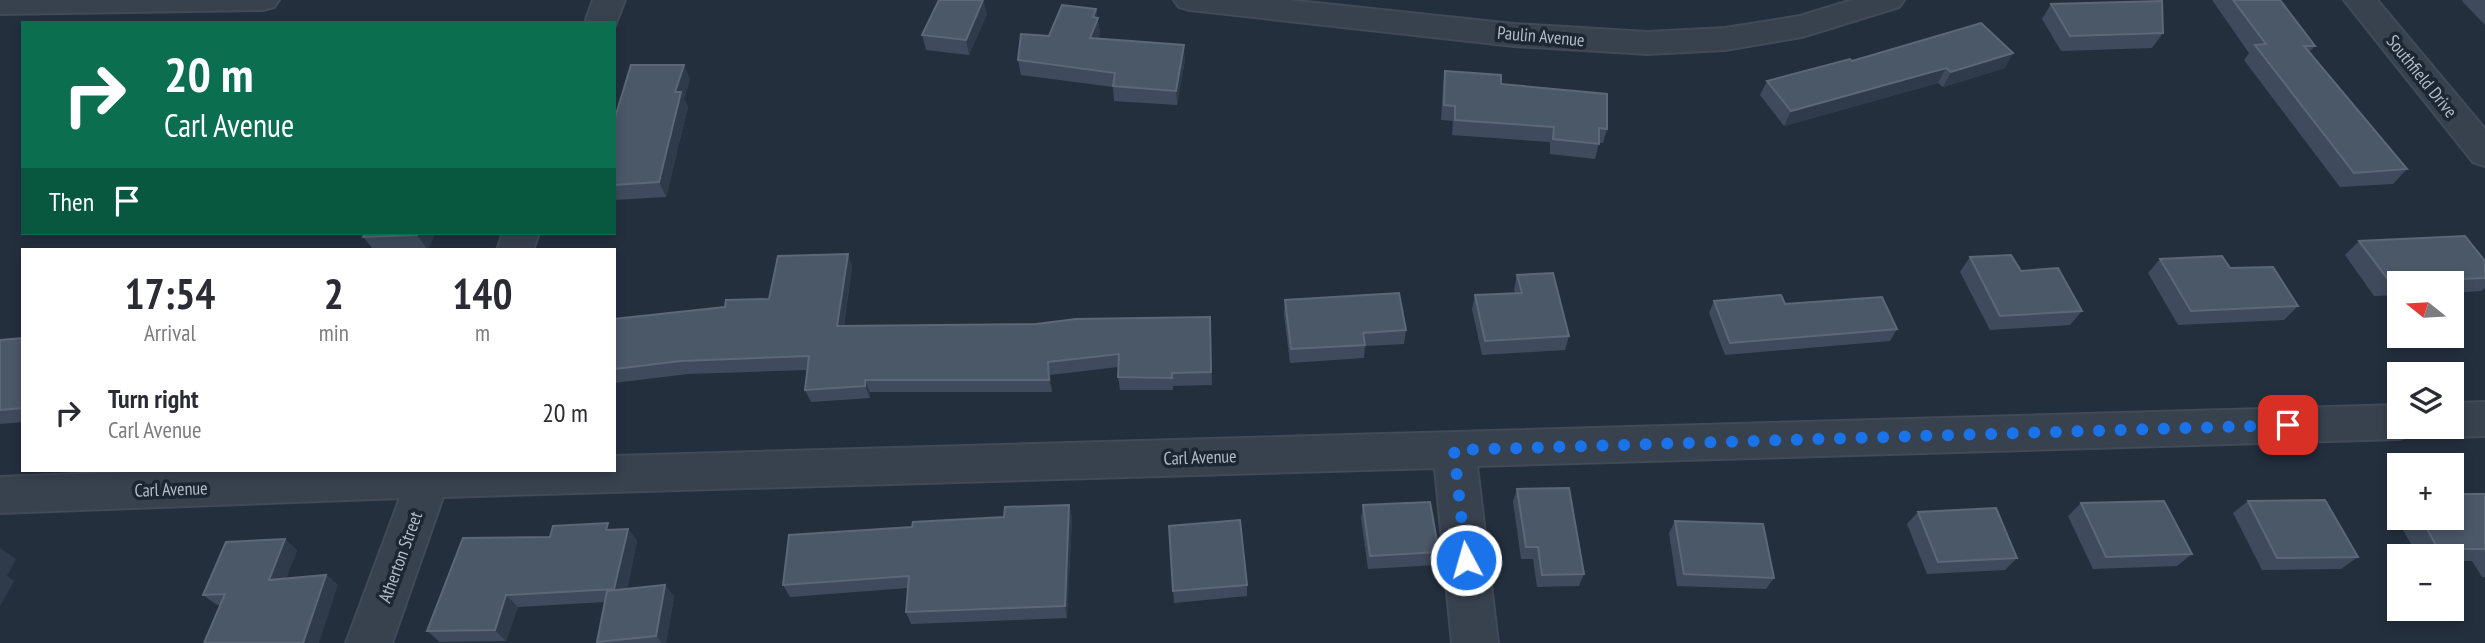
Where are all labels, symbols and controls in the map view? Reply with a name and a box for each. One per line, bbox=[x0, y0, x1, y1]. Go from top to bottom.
street label: Paulin Avenue bbox=[1496, 21, 1586, 51]
street label: Southfield Drive bbox=[2382, 30, 2462, 122]
text: 20 m bbox=[164, 42, 253, 106]
icon: right bbox=[49, 49, 140, 140]
text: Carl Avenue bbox=[164, 104, 294, 146]
icon: arrive bbox=[108, 182, 146, 220]
text: Then bbox=[49, 185, 94, 218]
text: 17:54 bbox=[124, 266, 215, 321]
text: 2 bbox=[324, 266, 344, 321]
text: 140 bbox=[452, 266, 513, 321]
north arrow bbox=[2387, 271, 2464, 348]
map controls bbox=[2387, 271, 2464, 621]
text: Arrival bbox=[144, 318, 196, 347]
text: min bbox=[319, 318, 349, 347]
text: m bbox=[475, 318, 490, 347]
button: layers bbox=[2387, 362, 2464, 439]
text: Turn right bbox=[108, 382, 199, 415]
icon: right bbox=[49, 394, 87, 432]
pin bbox=[2258, 395, 2318, 455]
text: 20 m bbox=[542, 396, 588, 429]
icon: arrive bbox=[2269, 406, 2307, 444]
text: Carl Avenue bbox=[108, 415, 202, 444]
street label: Carl Avenue bbox=[1163, 444, 1237, 470]
button: + bbox=[2387, 453, 2464, 530]
street label: Carl Avenue bbox=[134, 476, 208, 502]
street label: Atherton Street bbox=[373, 508, 427, 606]
position arrow bbox=[1429, 523, 1503, 597]
button: − bbox=[2387, 544, 2464, 621]

